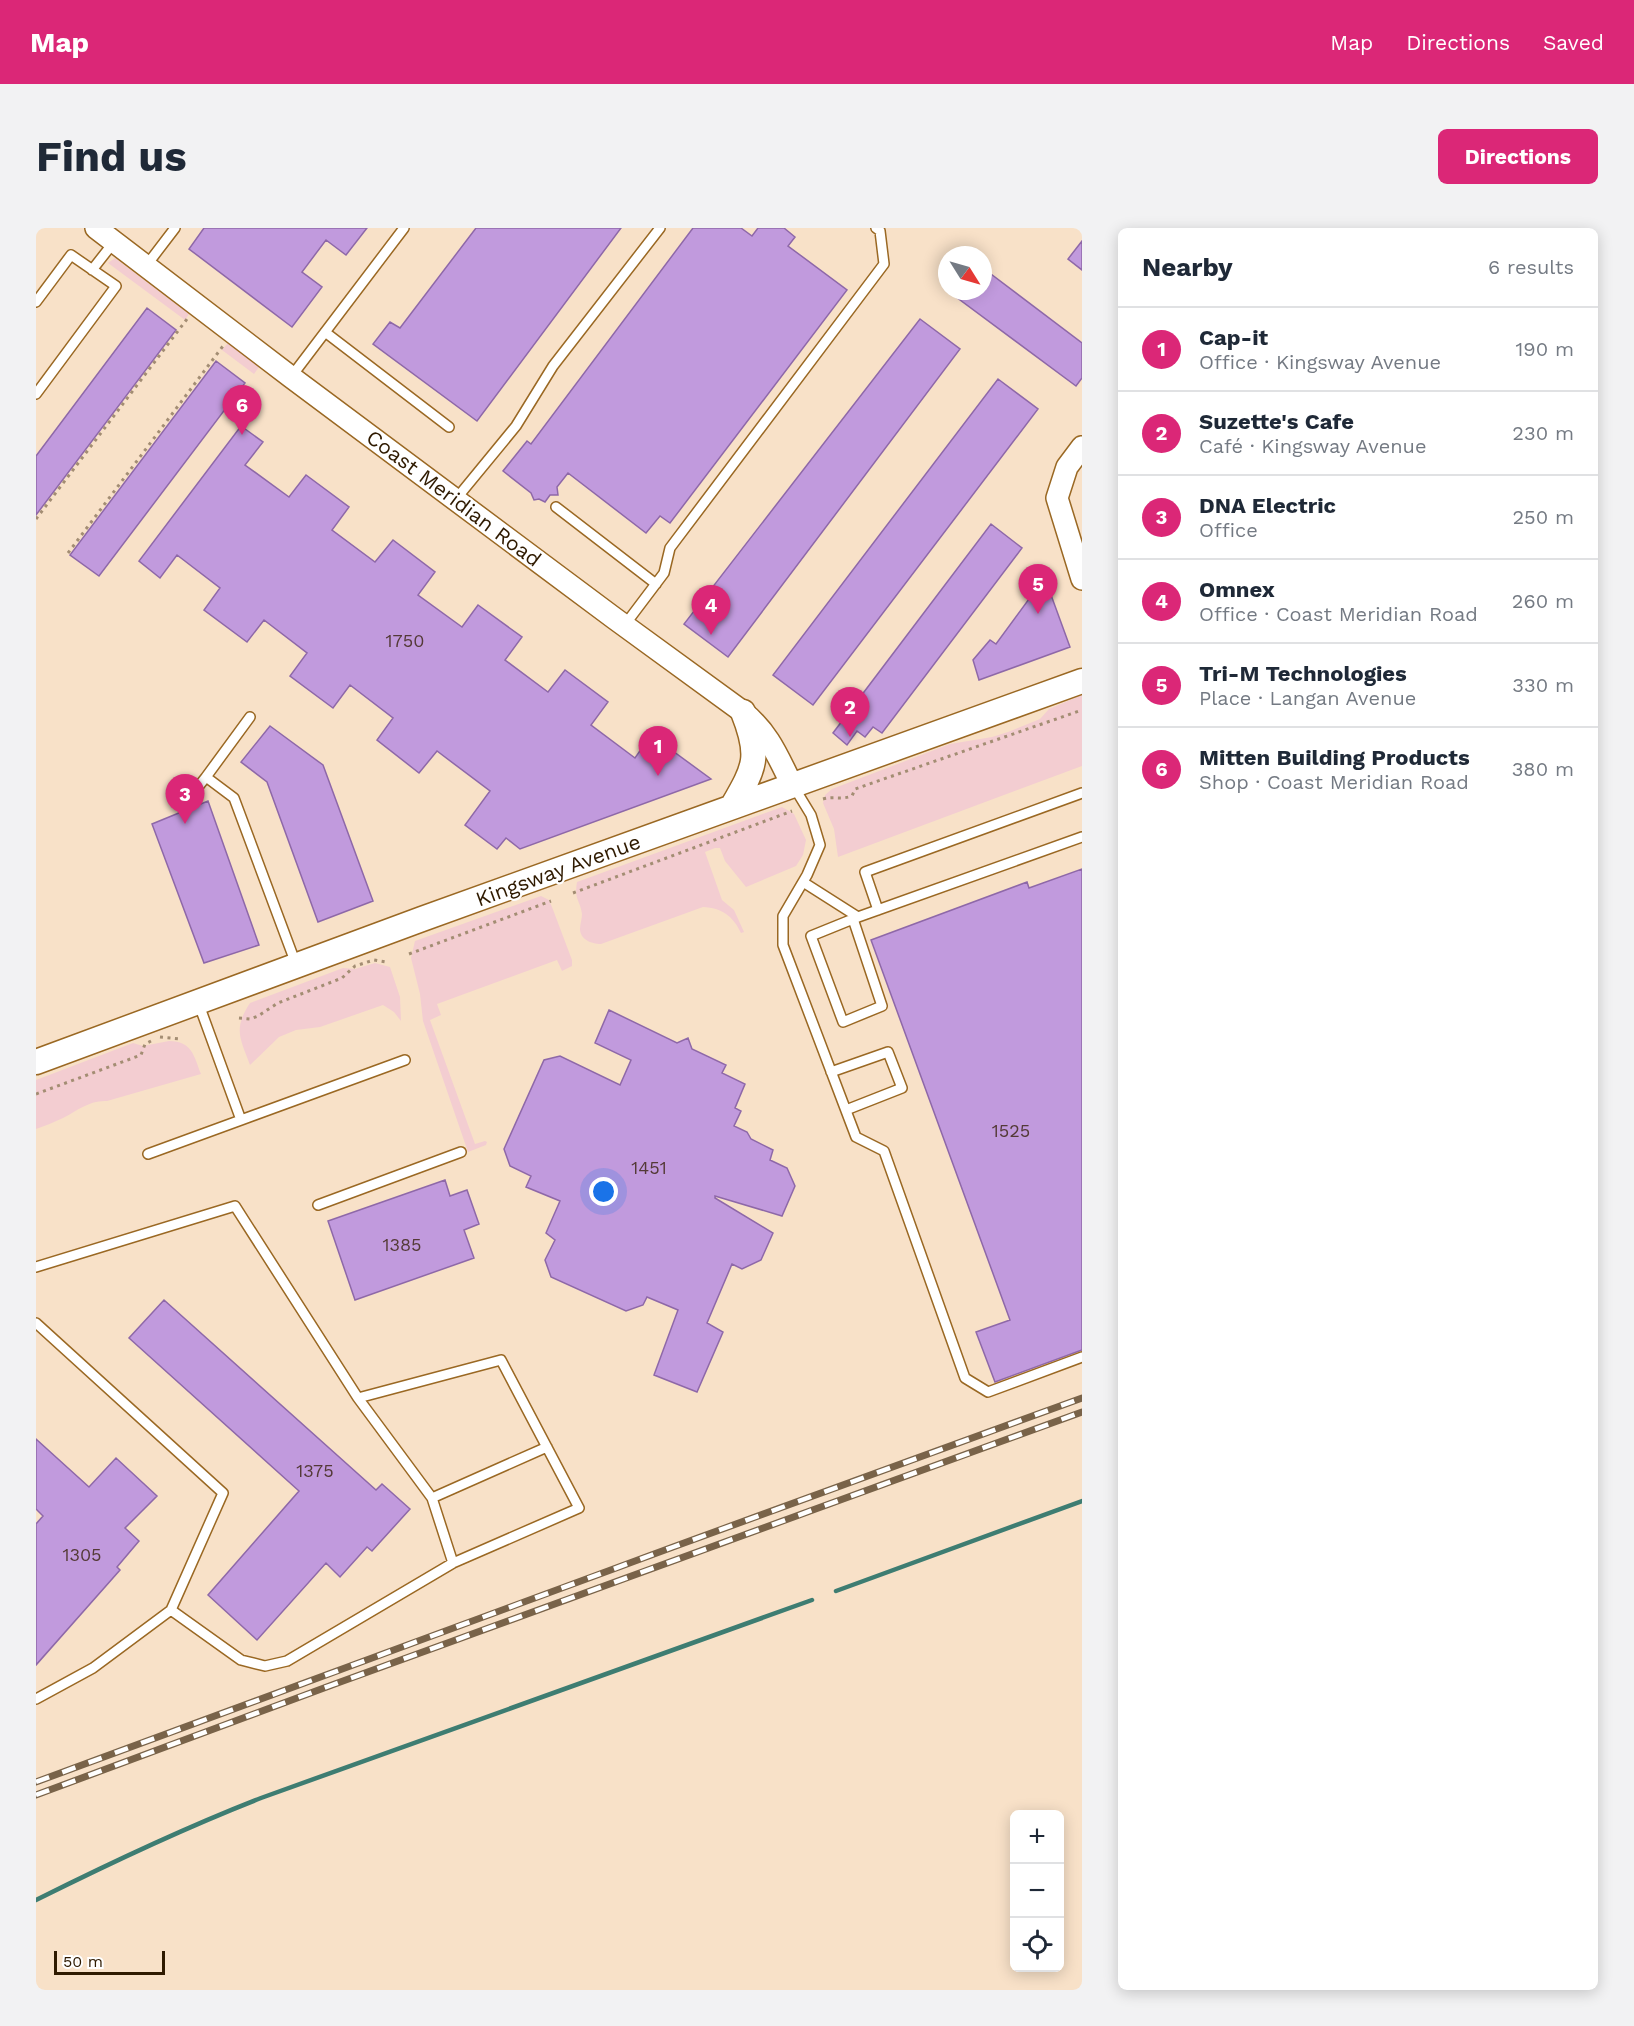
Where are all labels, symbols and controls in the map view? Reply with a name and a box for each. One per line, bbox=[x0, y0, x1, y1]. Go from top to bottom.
text: Map bbox=[30, 26, 89, 59]
text: Map bbox=[1330, 30, 1373, 55]
text: Directions bbox=[1406, 30, 1510, 55]
text: Saved bbox=[1543, 30, 1604, 55]
button: Directions bbox=[1438, 129, 1598, 184]
text: Find us bbox=[36, 132, 187, 181]
north arrow bbox=[938, 246, 992, 300]
text: Nearby bbox=[1142, 252, 1233, 282]
text: 6 results bbox=[1488, 255, 1574, 279]
text: Cap-it bbox=[1199, 325, 1268, 350]
text: 1 bbox=[1157, 337, 1166, 361]
text: 190 m bbox=[1516, 337, 1574, 361]
text: Office · Kingsway Avenue bbox=[1199, 350, 1441, 374]
pin: 6 bbox=[222, 386, 262, 435]
text: Suzette's Cafe bbox=[1199, 409, 1354, 434]
text: 2 bbox=[1156, 421, 1167, 445]
text: 230 m bbox=[1512, 421, 1574, 445]
street label: Coast Meridian Road bbox=[362, 424, 546, 572]
text: Café · Kingsway Avenue bbox=[1199, 434, 1426, 458]
text: DNA Electric bbox=[1199, 493, 1336, 518]
text: 3 bbox=[1156, 505, 1167, 529]
text: 250 m bbox=[1512, 505, 1574, 529]
text: Office bbox=[1199, 518, 1258, 542]
pin: 5 bbox=[1018, 564, 1058, 614]
text: Omnex bbox=[1199, 577, 1275, 602]
pin: 4 bbox=[692, 586, 730, 635]
text: 4 bbox=[1155, 589, 1168, 613]
text: 260 m bbox=[1512, 589, 1574, 613]
text: Office · Coast Meridian Road bbox=[1199, 602, 1478, 626]
house number: 1750 bbox=[386, 630, 424, 651]
text: Tri-M Technologies bbox=[1199, 661, 1407, 686]
text: 5 bbox=[1156, 673, 1167, 697]
text: 330 m bbox=[1512, 673, 1574, 697]
text: Place · Langan Avenue bbox=[1199, 686, 1416, 710]
pin: 2 bbox=[830, 688, 870, 737]
pin: 1 bbox=[638, 726, 678, 776]
text: Mitten Building Products bbox=[1199, 745, 1470, 770]
text: 6 bbox=[1155, 757, 1168, 781]
text: 380 m bbox=[1512, 757, 1574, 781]
text: Shop · Coast Meridian Road bbox=[1199, 770, 1469, 794]
pin: 3 bbox=[166, 774, 204, 824]
street label: Kingsway Avenue bbox=[472, 829, 644, 911]
house number: 1525 bbox=[992, 1120, 1030, 1141]
house number: 1451 bbox=[631, 1157, 667, 1178]
your location bbox=[589, 1177, 618, 1206]
house number: 1385 bbox=[382, 1234, 422, 1255]
house number: 1375 bbox=[296, 1460, 334, 1481]
house number: 1305 bbox=[62, 1544, 102, 1565]
map controls bbox=[1010, 1810, 1064, 1972]
button: + bbox=[1010, 1810, 1064, 1864]
button: − bbox=[1010, 1864, 1064, 1918]
button: locate bbox=[1010, 1918, 1064, 1972]
scale bar bbox=[54, 1948, 165, 1976]
text: 50 m bbox=[63, 1952, 103, 1971]

